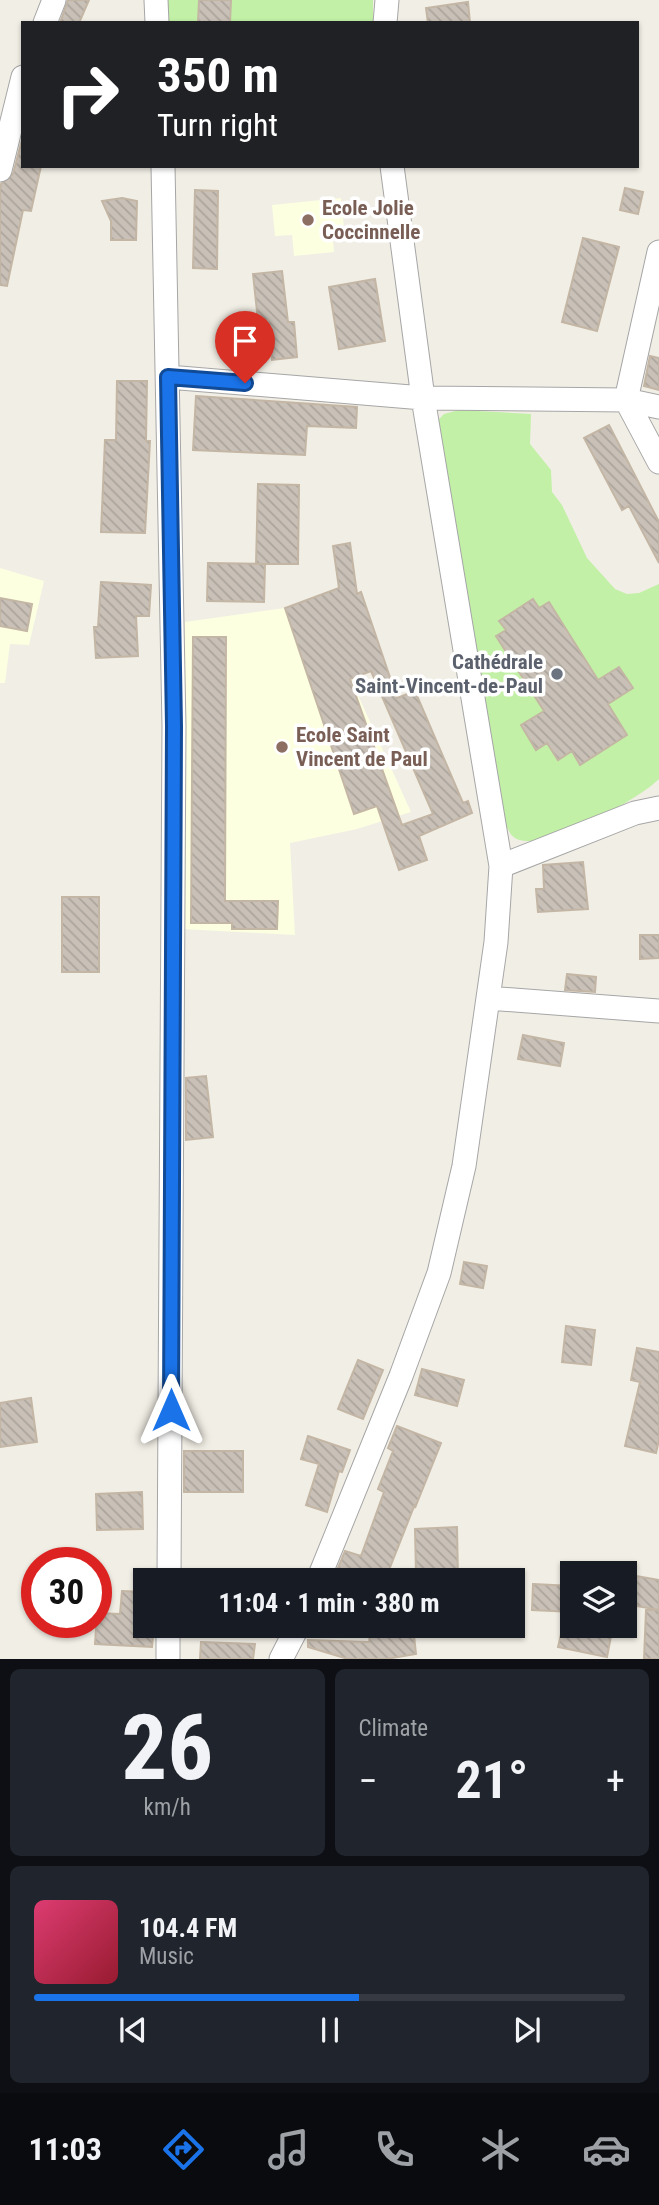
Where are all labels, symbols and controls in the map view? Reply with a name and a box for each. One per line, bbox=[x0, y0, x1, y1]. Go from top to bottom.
text: 350 m bbox=[157, 47, 279, 104]
icon: right bbox=[42, 49, 133, 140]
text: Turn right bbox=[157, 106, 278, 144]
place label: Ecole Jolie Coccinnelle bbox=[322, 196, 420, 244]
marker: Ecole Jolie Coccinnelle bbox=[300, 212, 316, 228]
pin bbox=[215, 311, 275, 383]
icon: arrive bbox=[226, 322, 264, 360]
place label: Cathédrale Saint-Vincent-de-Paul bbox=[355, 650, 543, 698]
marker: Cathédrale Saint-Vincent-de-Paul bbox=[549, 666, 565, 682]
place label: Ecole Saint Vincent de Paul bbox=[296, 723, 428, 771]
marker: Ecole Saint Vincent de Paul bbox=[274, 739, 290, 755]
position arrow bbox=[134, 1373, 208, 1447]
speed limit sign: 30 bbox=[21, 1547, 112, 1638]
map controls bbox=[560, 1561, 637, 1638]
button: layers bbox=[560, 1561, 637, 1638]
text: 11:04 · 1 min · 380 m bbox=[219, 1588, 439, 1618]
text: 26 bbox=[121, 1695, 213, 1801]
text: Climate bbox=[359, 1715, 428, 1742]
text: 21° bbox=[455, 1750, 528, 1811]
text: − bbox=[359, 1759, 378, 1803]
text: + bbox=[606, 1759, 625, 1803]
text: km/h bbox=[144, 1794, 191, 1821]
text: 104.4 FM bbox=[139, 1913, 237, 1943]
text: Music bbox=[139, 1943, 194, 1970]
icon: previous bbox=[114, 2011, 152, 2049]
icon: pause bbox=[311, 2011, 349, 2049]
icon: next bbox=[508, 2011, 546, 2049]
icon: directions bbox=[159, 2125, 208, 2174]
icon: music bbox=[264, 2125, 313, 2174]
icon: phone bbox=[370, 2125, 419, 2174]
icon: climate bbox=[476, 2125, 525, 2174]
icon: car bbox=[582, 2125, 631, 2174]
text: 11:03 bbox=[28, 2130, 102, 2168]

